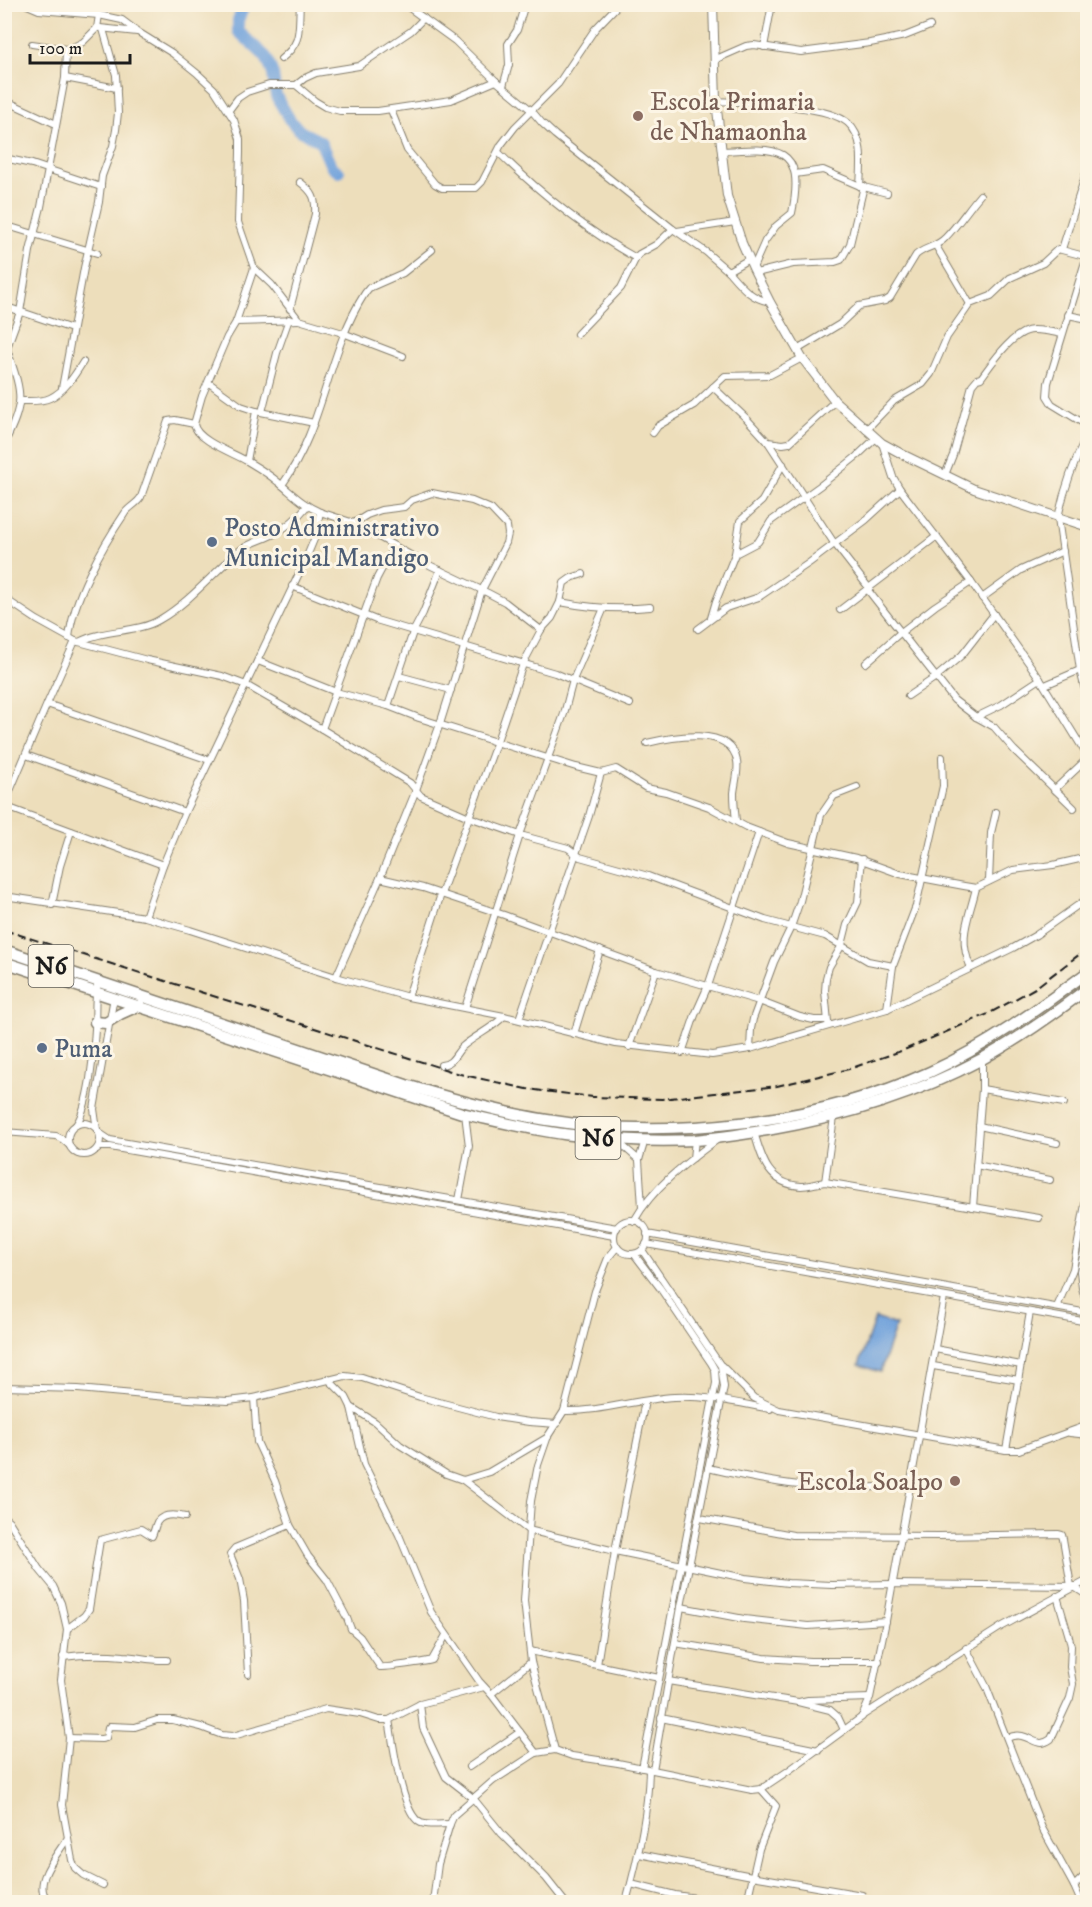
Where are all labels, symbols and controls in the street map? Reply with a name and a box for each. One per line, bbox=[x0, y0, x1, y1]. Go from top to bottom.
scale bar bbox=[30, 27, 130, 65]
text: 100 m bbox=[39, 38, 82, 60]
place label: Escola Primaria de Nhamaonha bbox=[650, 86, 815, 149]
marker: Escola Primaria de Nhamaonha bbox=[631, 109, 645, 123]
place label: Posto Administrativo Municipal Mandigo bbox=[224, 512, 439, 575]
marker: Posto Administrativo Municipal Mandigo bbox=[205, 535, 219, 549]
road number: N6 bbox=[28, 945, 74, 987]
place label: Puma bbox=[54, 1033, 112, 1066]
marker: Puma bbox=[35, 1041, 49, 1055]
road number: N6 bbox=[576, 1117, 620, 1159]
place label: Escola Soalpo bbox=[797, 1466, 943, 1499]
marker: Escola Soalpo bbox=[948, 1474, 962, 1488]

